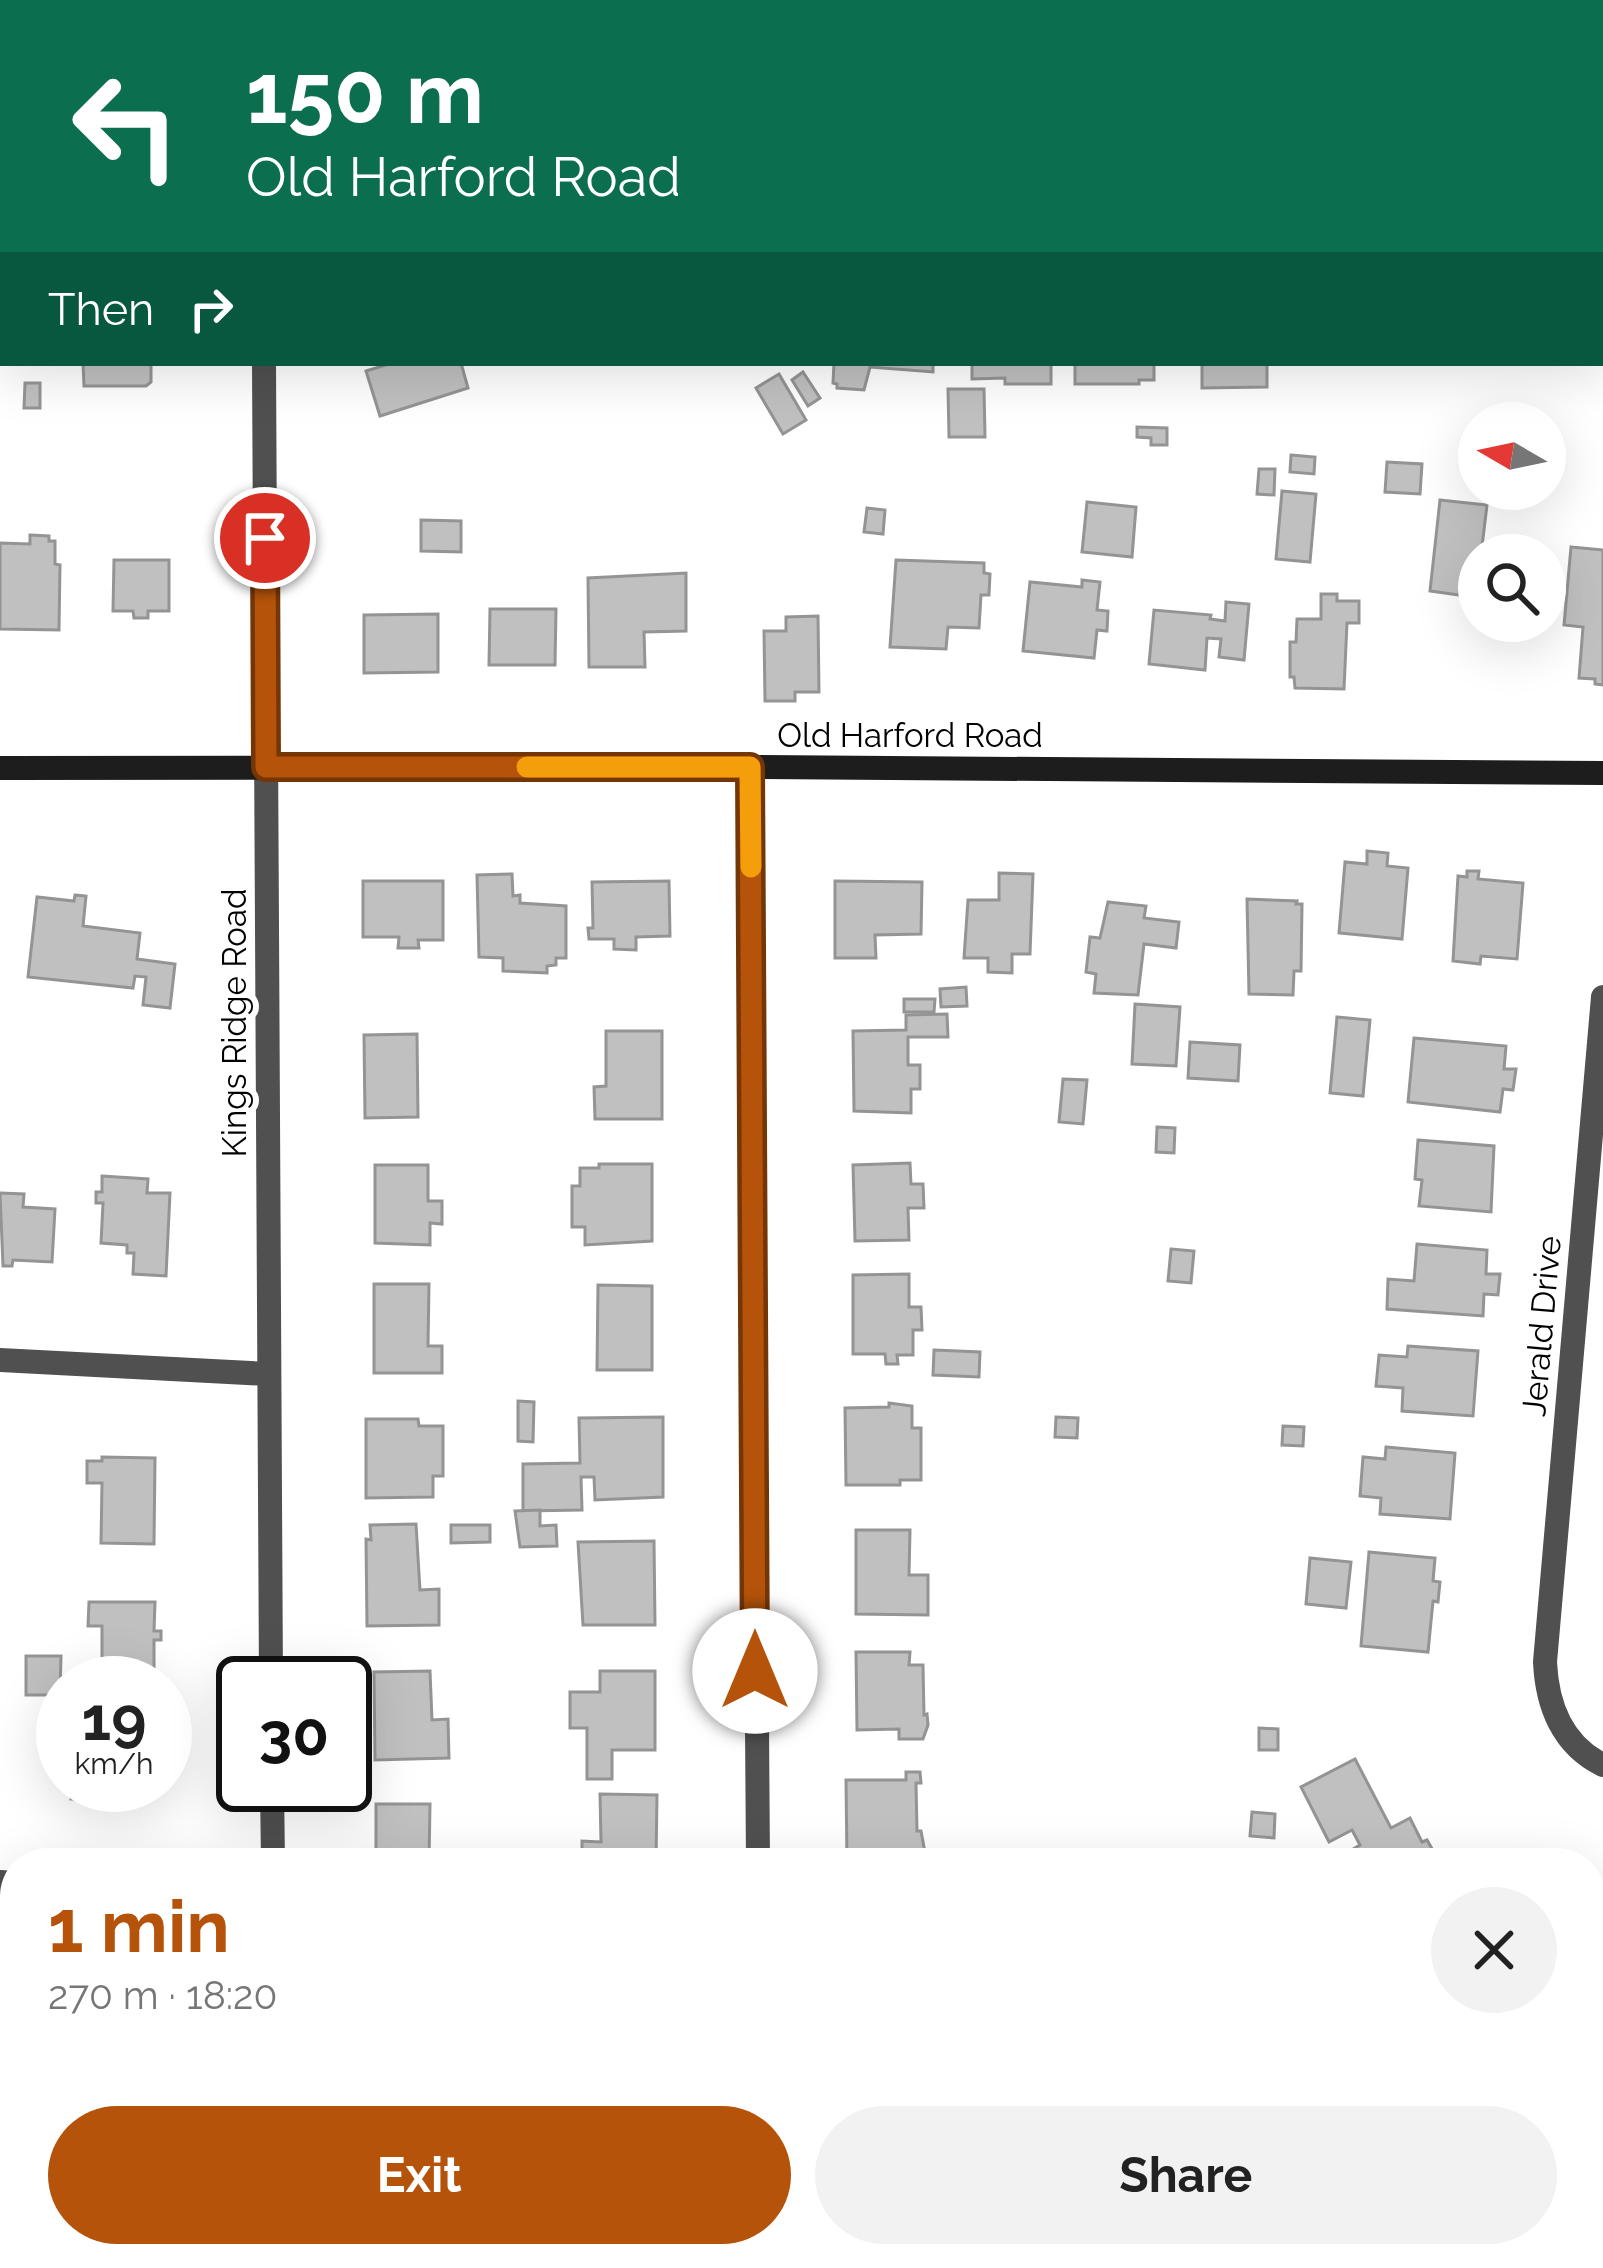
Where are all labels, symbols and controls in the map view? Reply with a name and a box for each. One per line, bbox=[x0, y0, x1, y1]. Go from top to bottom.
text: 150 m bbox=[246, 44, 484, 143]
icon: left bbox=[48, 48, 204, 204]
text: Old Harford Road bbox=[246, 145, 681, 209]
icon: right bbox=[178, 276, 244, 342]
text: Then bbox=[48, 283, 154, 336]
north arrow bbox=[1458, 402, 1566, 510]
map controls bbox=[1458, 402, 1566, 642]
pin bbox=[214, 487, 316, 589]
icon: arrive bbox=[232, 505, 298, 571]
button: search bbox=[1458, 534, 1566, 642]
street label: Old Harford Road bbox=[777, 716, 1043, 755]
street label: Kings Ridge Road bbox=[215, 889, 254, 1157]
street label: Jerald Drive bbox=[1514, 1234, 1569, 1418]
position arrow bbox=[692, 1608, 818, 1734]
speed limit sign: 30 bbox=[216, 1656, 372, 1812]
text: 19 bbox=[82, 1684, 146, 1754]
text: km/h bbox=[74, 1746, 154, 1781]
text: 1 min bbox=[48, 1884, 230, 1969]
button: close bbox=[1431, 1887, 1557, 2013]
text: 270 m · 18:20 bbox=[48, 1972, 277, 2018]
button: Exit bbox=[48, 2106, 791, 2244]
button: Share bbox=[815, 2106, 1557, 2244]

